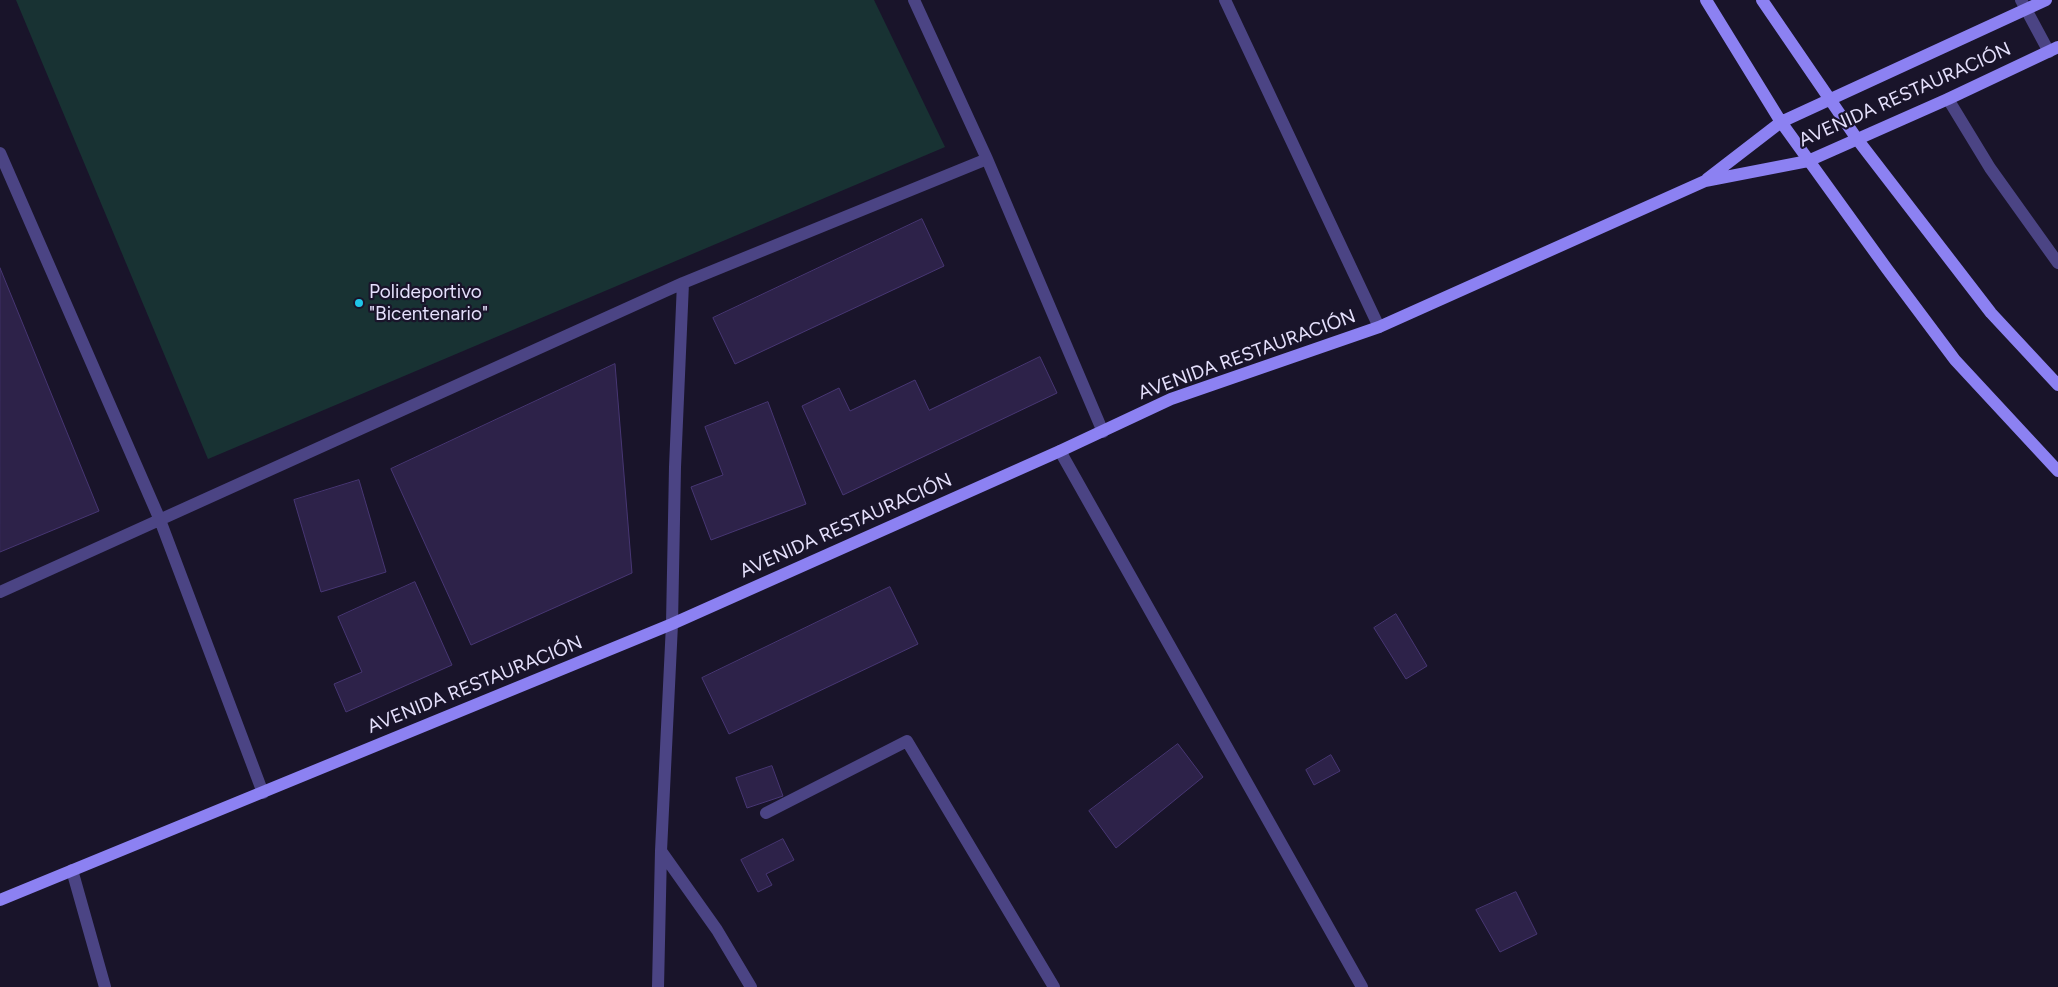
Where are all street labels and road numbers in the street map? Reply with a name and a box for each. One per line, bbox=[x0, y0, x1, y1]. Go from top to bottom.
street label: AVENIDA RESTAURACIÓN bbox=[1795, 38, 2015, 152]
street label: AVENIDA RESTAURACIÓN bbox=[1135, 305, 1359, 405]
street label: AVENIDA RESTAURACIÓN bbox=[736, 469, 956, 583]
street label: AVENIDA RESTAURACIÓN bbox=[364, 631, 586, 739]

